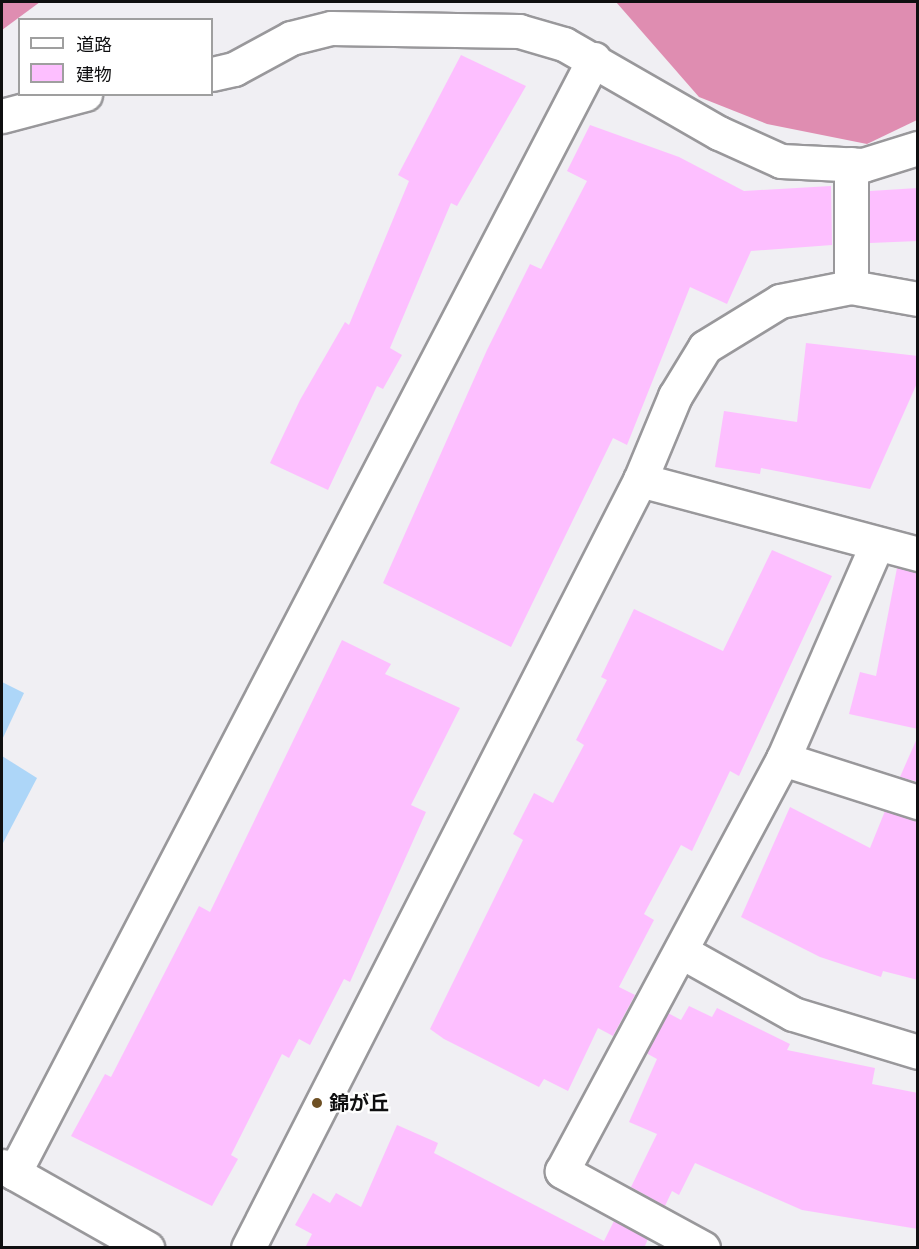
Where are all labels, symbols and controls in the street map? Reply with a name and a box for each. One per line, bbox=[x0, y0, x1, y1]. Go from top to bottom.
legend bbox=[18, 18, 213, 96]
text: 道路 bbox=[76, 34, 112, 56]
text: 建物 bbox=[76, 64, 112, 86]
place label: 錦が丘 bbox=[329, 1091, 389, 1115]
marker: 錦が丘 bbox=[310, 1096, 324, 1110]

